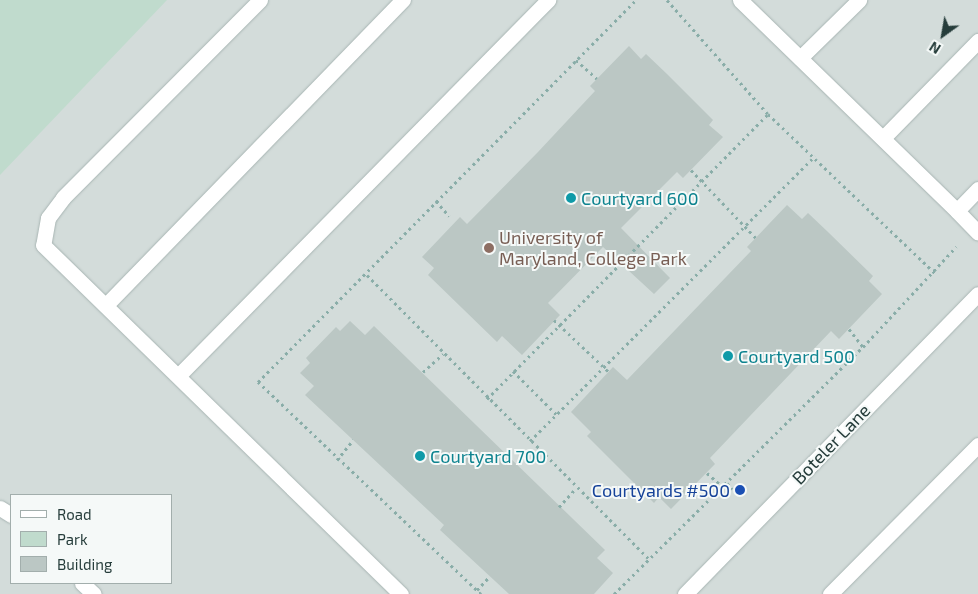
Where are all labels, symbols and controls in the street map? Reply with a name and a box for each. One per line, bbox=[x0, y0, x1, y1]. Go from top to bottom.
north arrow bbox=[918, 10, 968, 60]
text: N bbox=[926, 38, 944, 58]
place label: Courtyard 600 bbox=[581, 187, 699, 209]
marker: Courtyard 600 bbox=[565, 192, 577, 204]
place label: University of Maryland, College Park bbox=[499, 227, 687, 270]
marker: University of Maryland, College Park bbox=[483, 242, 495, 254]
place label: Courtyard 500 bbox=[738, 345, 855, 367]
marker: Courtyard 500 bbox=[722, 350, 734, 362]
street label: Boteler Lane bbox=[787, 399, 875, 489]
place label: Courtyard 700 bbox=[430, 445, 546, 467]
marker: Courtyard 700 bbox=[414, 450, 426, 462]
place label: Courtyards #500 bbox=[592, 479, 730, 501]
marker: Courtyards #500 bbox=[734, 484, 746, 496]
legend bbox=[10, 494, 172, 584]
text: Road bbox=[57, 505, 92, 523]
text: Park bbox=[57, 530, 88, 548]
text: Building bbox=[57, 555, 112, 573]

